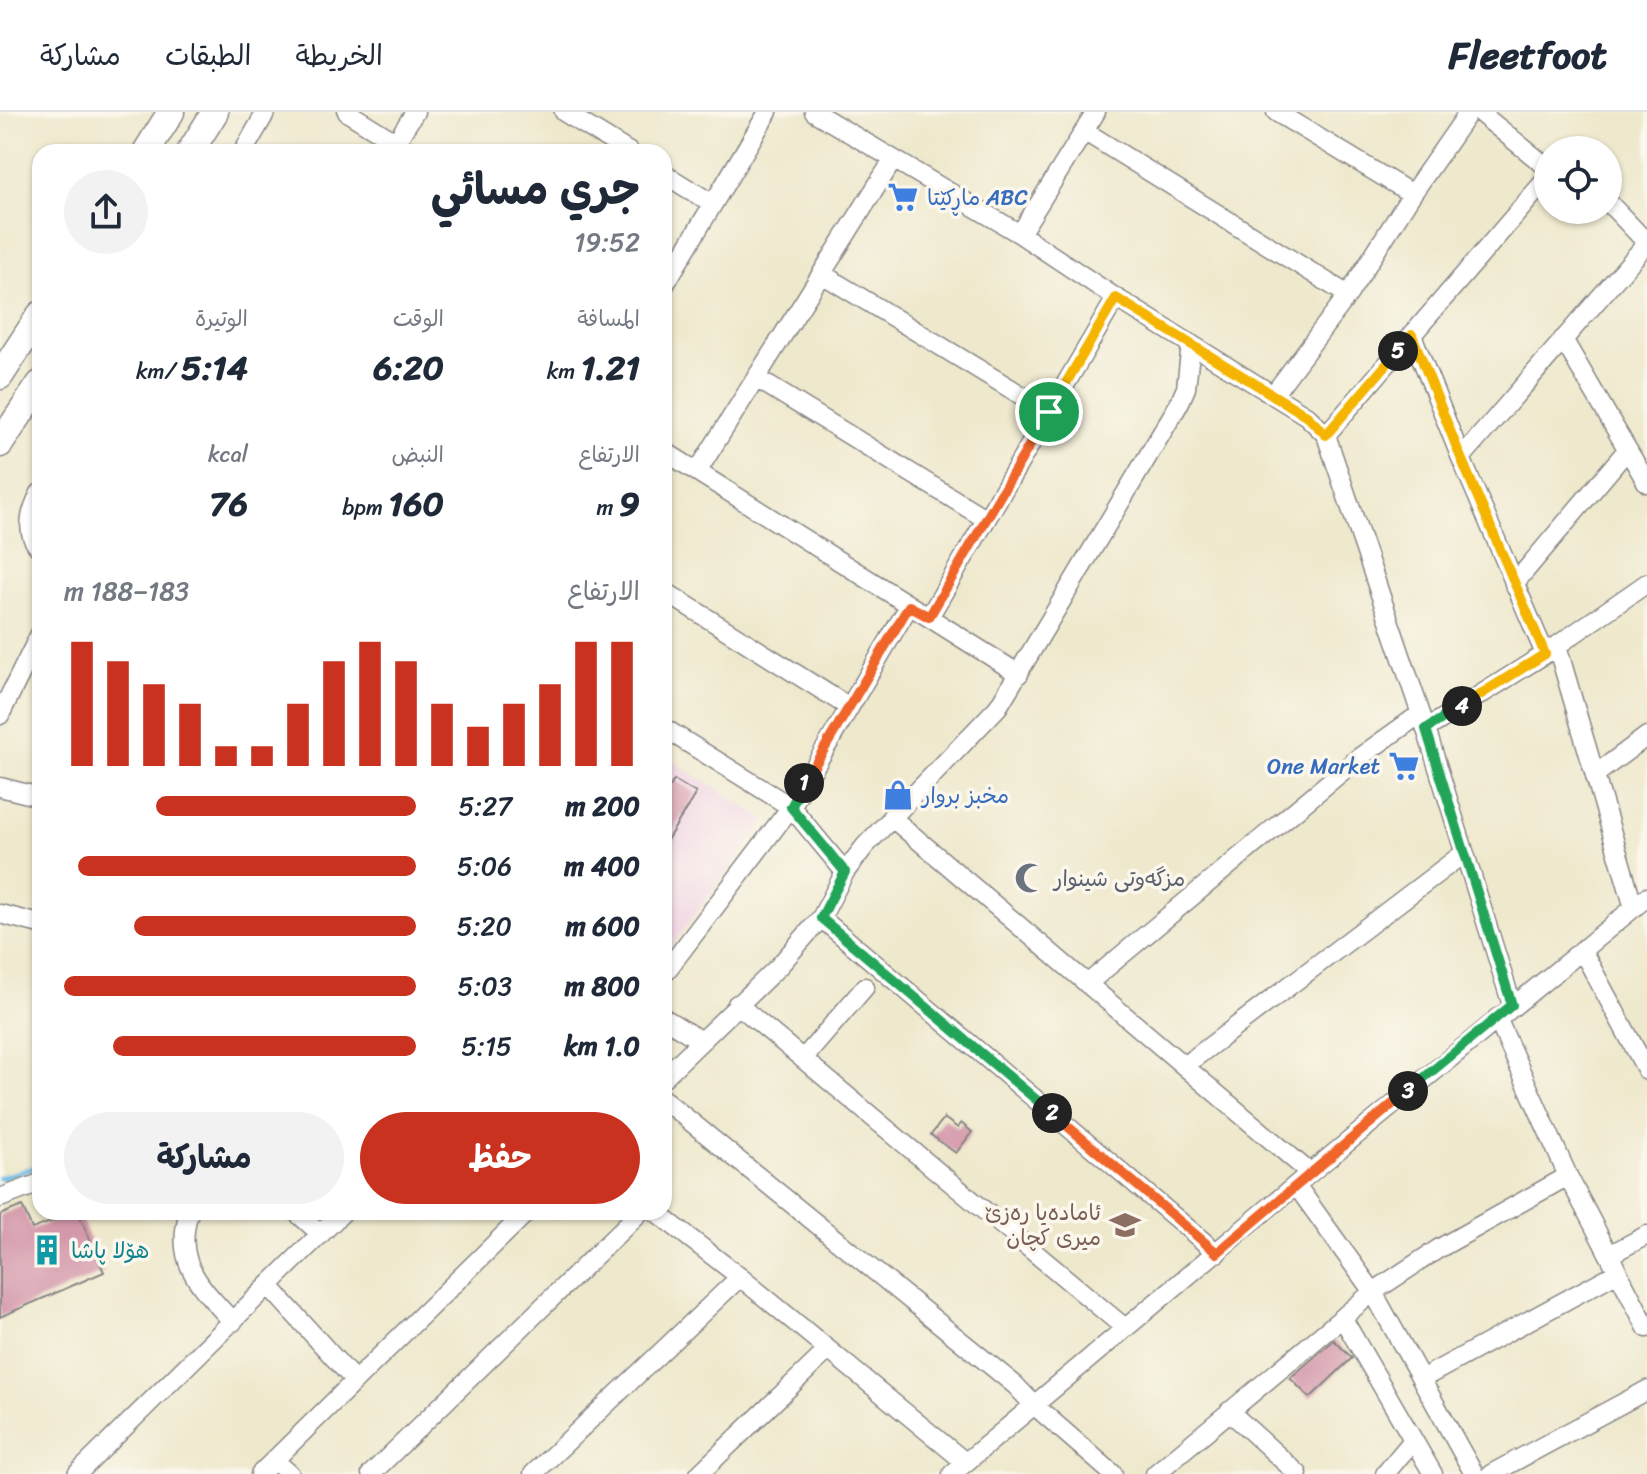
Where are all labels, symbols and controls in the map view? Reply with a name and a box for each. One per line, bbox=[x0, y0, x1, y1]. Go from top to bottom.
text: Fleetfoot bbox=[1449, 22, 1607, 89]
text: مشاركة bbox=[40, 31, 121, 80]
text: الطبقات bbox=[165, 31, 251, 80]
text: الخريطة bbox=[295, 31, 383, 80]
map controls bbox=[1534, 136, 1622, 224]
button: locate bbox=[1534, 136, 1622, 224]
text: جري مسائي bbox=[431, 150, 640, 228]
button: share bbox=[64, 170, 148, 254]
place label: ماڕکێتا ABC bbox=[927, 178, 1028, 217]
supermarket icon: ماڕکێتا ABC bbox=[886, 180, 920, 214]
text: 19:52 bbox=[574, 219, 640, 265]
text: الوتيرة bbox=[195, 299, 248, 338]
text: الوقت bbox=[393, 299, 444, 338]
text: المسافة bbox=[577, 299, 640, 338]
pin: 5 bbox=[1378, 331, 1418, 371]
text: 5 bbox=[1391, 331, 1405, 370]
text: 5:14 bbox=[181, 338, 248, 398]
text: 6:20 bbox=[373, 338, 444, 398]
text: 1.21 bbox=[581, 338, 640, 398]
text: /km bbox=[136, 352, 181, 391]
text: km bbox=[547, 352, 581, 391]
pin bbox=[1015, 378, 1083, 446]
icon: arrive bbox=[1027, 390, 1071, 434]
text: kcal bbox=[208, 435, 248, 474]
text: النبض bbox=[391, 435, 444, 474]
text: الارتفاع bbox=[578, 435, 640, 474]
text: 76 bbox=[209, 474, 248, 534]
text: 160 bbox=[389, 474, 444, 534]
text: 9 bbox=[619, 474, 640, 534]
text: bpm bbox=[342, 488, 389, 527]
text: m bbox=[596, 488, 619, 527]
text: 183–188 m bbox=[64, 568, 189, 614]
text: الارتفاع bbox=[567, 568, 640, 614]
pin: 4 bbox=[1442, 686, 1482, 726]
text: 4 bbox=[1455, 686, 1469, 725]
place label: One Market bbox=[1267, 747, 1380, 786]
supermarket icon: One Market bbox=[1387, 749, 1421, 783]
pin: 1 bbox=[784, 763, 824, 803]
text: 1 bbox=[799, 763, 809, 802]
place label: مخبز بروار bbox=[920, 776, 1009, 815]
shop icon: مخبز بروار bbox=[881, 778, 915, 812]
text: 5:27 bbox=[458, 783, 512, 829]
text: 200 m bbox=[565, 783, 640, 829]
text: 5:06 bbox=[457, 843, 512, 889]
text: 400 m bbox=[564, 843, 640, 889]
place label: مزگەوتی شينوار bbox=[1052, 859, 1185, 898]
mosque icon: مزگەوتی شينوار bbox=[1013, 861, 1047, 895]
text: 5:20 bbox=[457, 903, 512, 949]
text: 600 m bbox=[566, 903, 640, 949]
text: 5:03 bbox=[458, 963, 512, 1009]
text: 800 m bbox=[565, 963, 640, 1009]
text: 5:15 bbox=[461, 1023, 512, 1069]
text: 1.0 km bbox=[564, 1023, 640, 1069]
pin: 3 bbox=[1388, 1071, 1428, 1111]
text: 3 bbox=[1402, 1071, 1414, 1110]
pin: 2 bbox=[1032, 1093, 1072, 1133]
text: 2 bbox=[1046, 1093, 1058, 1132]
button: مشاركة bbox=[64, 1112, 344, 1204]
button: حفظ bbox=[360, 1112, 640, 1204]
place label: ئامادەيا رەزێ ميرى كچان bbox=[985, 1193, 1101, 1257]
school or university icon: ئامادەيا رەزێ ميرى كچان bbox=[1108, 1208, 1142, 1242]
place label: هۆلا پاشا bbox=[71, 1231, 149, 1270]
building icon: هۆلا پاشا bbox=[30, 1233, 64, 1267]

